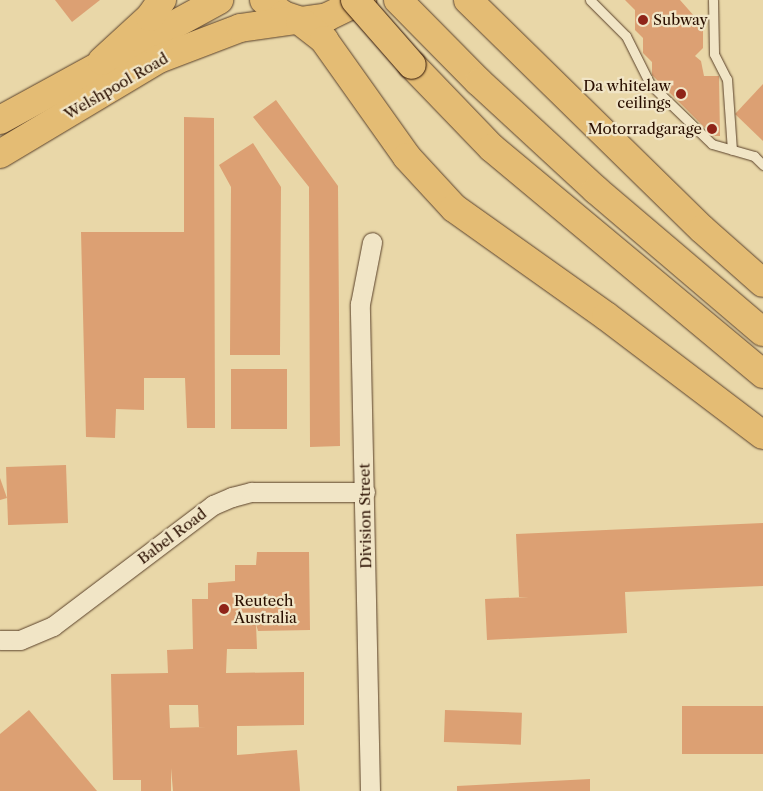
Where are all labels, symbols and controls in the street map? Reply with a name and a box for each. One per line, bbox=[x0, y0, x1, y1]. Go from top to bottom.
place label: Subway bbox=[653, 11, 708, 29]
marker: Subway bbox=[637, 14, 649, 26]
street label: Welshpool Road bbox=[61, 49, 171, 123]
place label: Da whitelaw ceilings bbox=[583, 76, 671, 111]
marker: Da whitelaw ceilings bbox=[675, 88, 687, 100]
place label: Motorradgarage bbox=[588, 120, 702, 138]
marker: Motorradgarage bbox=[706, 123, 718, 135]
street label: Division Street bbox=[355, 463, 375, 569]
street label: Babel Road bbox=[134, 504, 210, 568]
place label: Reutech Australia bbox=[234, 591, 297, 626]
marker: Reutech Australia bbox=[218, 603, 230, 615]

